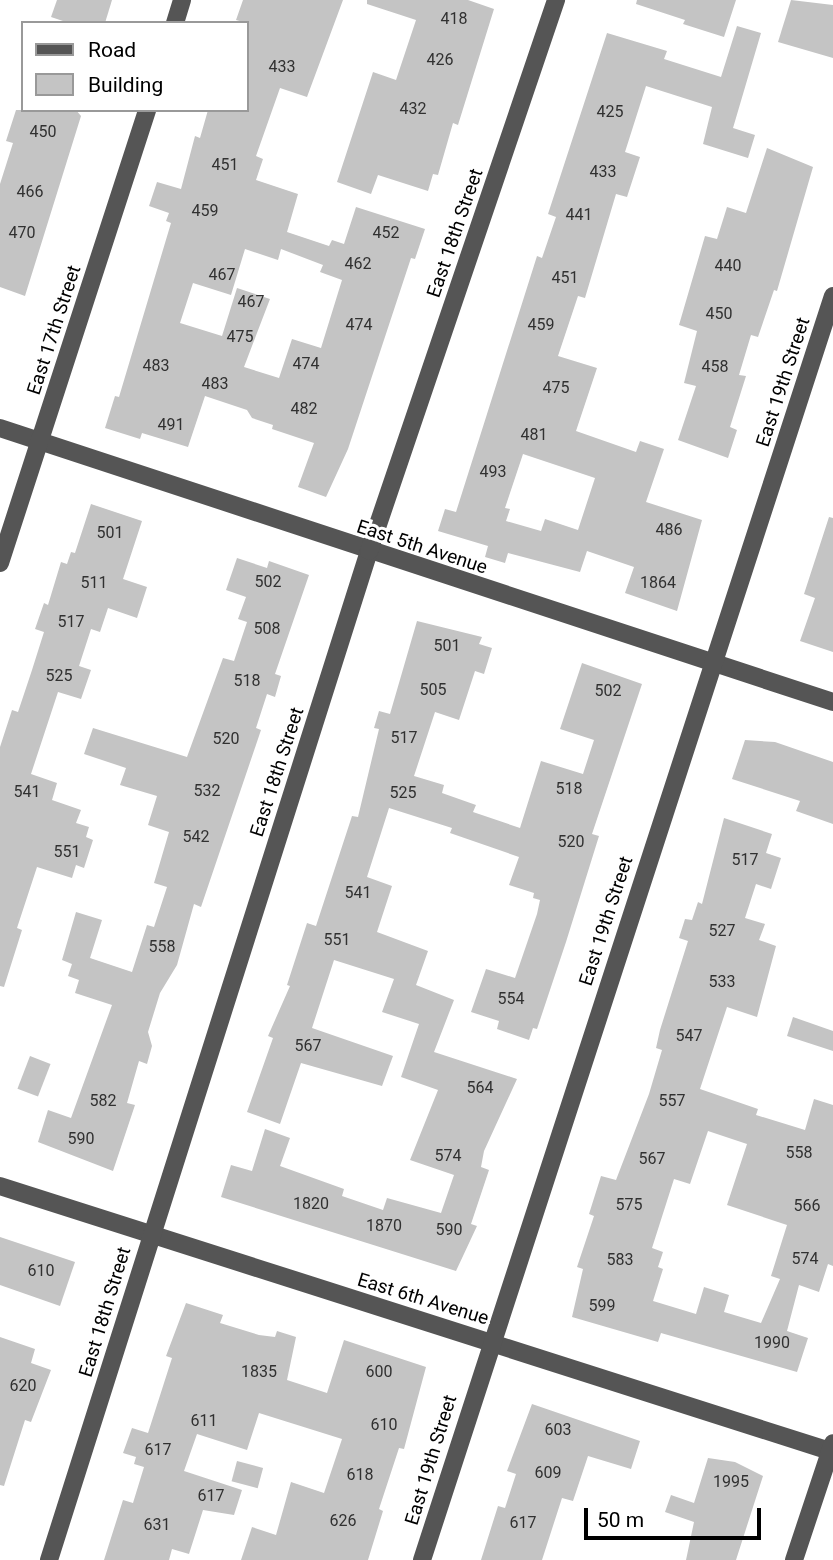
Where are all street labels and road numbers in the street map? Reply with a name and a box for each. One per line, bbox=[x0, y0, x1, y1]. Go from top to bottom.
street label: East 18th Street bbox=[422, 166, 488, 300]
street label: East 17th Street bbox=[22, 262, 86, 398]
street label: East 19th Street bbox=[751, 314, 815, 450]
street label: East 5th Avenue bbox=[354, 515, 490, 579]
street label: East 18th Street bbox=[245, 704, 309, 840]
street label: East 19th Street bbox=[574, 853, 638, 989]
street label: East 18th Street bbox=[74, 1244, 136, 1380]
street label: East 6th Avenue bbox=[355, 1268, 491, 1330]
street label: East 19th Street bbox=[400, 1392, 462, 1528]

